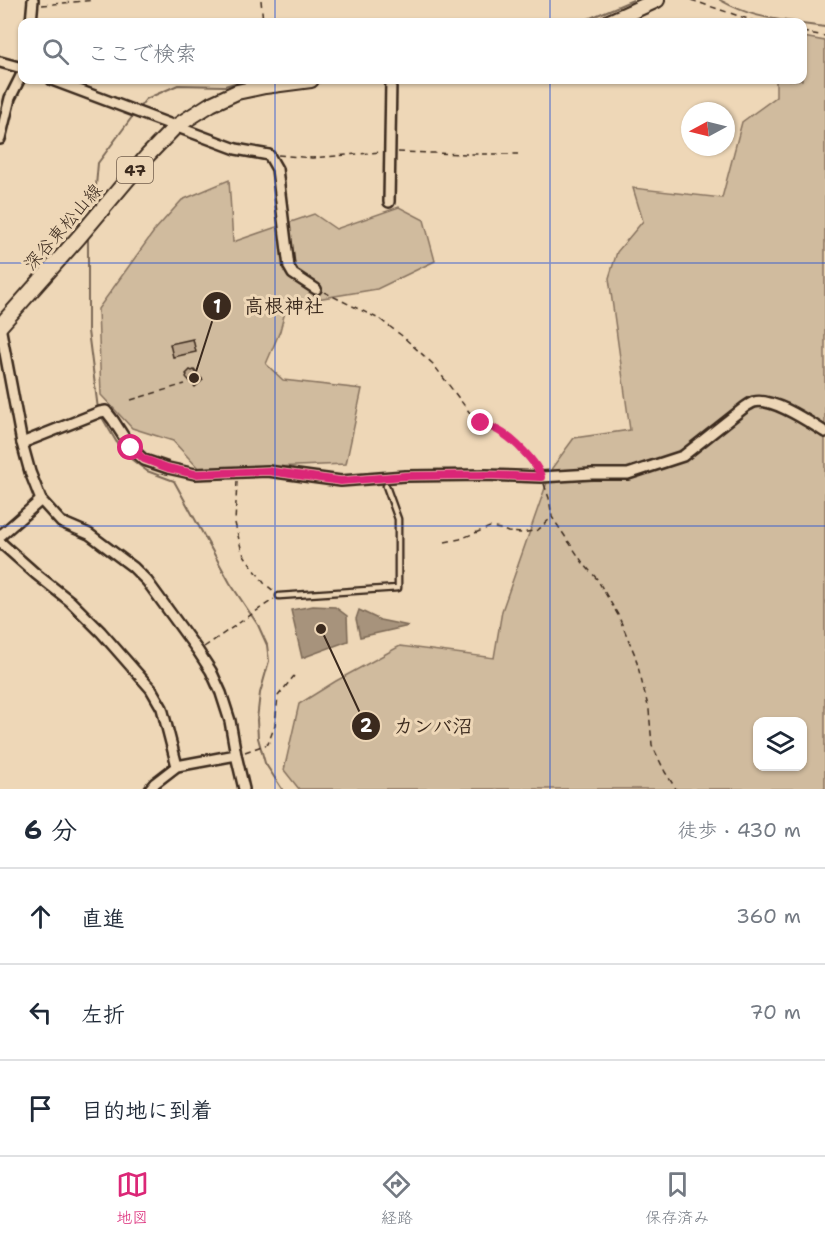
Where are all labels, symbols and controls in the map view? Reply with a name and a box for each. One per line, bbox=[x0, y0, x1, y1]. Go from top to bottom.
search box bbox=[18, 18, 807, 84]
icon: search bbox=[39, 35, 72, 68]
text: ここで検索 bbox=[87, 39, 197, 68]
north arrow bbox=[681, 102, 735, 156]
road number: 47 bbox=[117, 157, 153, 183]
street label: 深谷東松山線 bbox=[19, 178, 107, 276]
callout: 高根神社 bbox=[202, 287, 336, 325]
text: 高根神社 bbox=[244, 293, 324, 319]
text: 1 bbox=[213, 295, 221, 319]
route end bbox=[467, 409, 493, 435]
route start bbox=[117, 434, 143, 460]
callout: カンバ沼 bbox=[351, 707, 485, 745]
text: カンバ沼 bbox=[393, 713, 473, 739]
text: 2 bbox=[360, 714, 373, 738]
map controls bbox=[753, 717, 807, 771]
button: layers bbox=[753, 717, 807, 771]
text: 6 分 bbox=[24, 812, 77, 847]
text: 徒歩 · 430 m bbox=[677, 817, 801, 843]
icon: ahead bbox=[24, 900, 57, 933]
text: 360 m bbox=[736, 903, 801, 929]
text: 直進 bbox=[81, 904, 125, 933]
icon: left bbox=[24, 996, 57, 1029]
text: 70 m bbox=[749, 999, 801, 1025]
text: 左折 bbox=[81, 1000, 125, 1029]
icon: arrive bbox=[24, 1092, 57, 1125]
text: 目的地に到着 bbox=[81, 1096, 213, 1125]
tab: 地図 bbox=[116, 1168, 149, 1228]
tab: 経路 bbox=[380, 1168, 413, 1228]
tab: 保存済み bbox=[645, 1168, 709, 1228]

